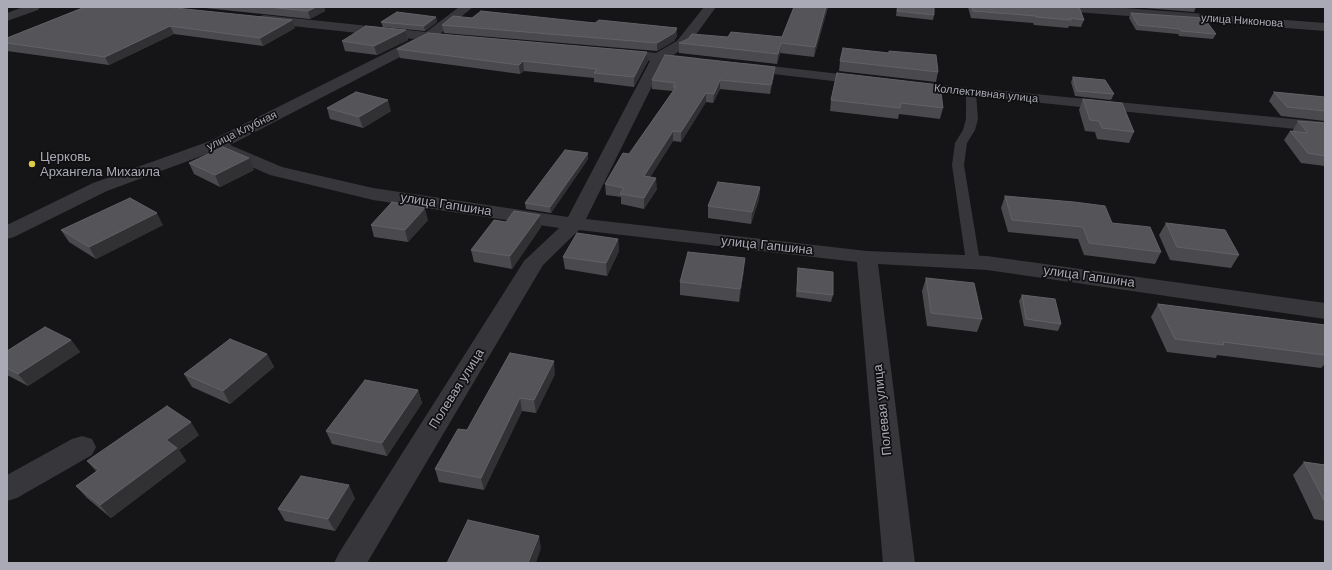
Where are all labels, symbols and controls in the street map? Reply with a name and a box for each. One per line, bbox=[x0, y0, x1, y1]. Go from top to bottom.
street label: улица Никонова bbox=[1200, 12, 1284, 30]
street label: Коллективная улица bbox=[933, 82, 1039, 106]
street label: улица Клубная bbox=[205, 108, 279, 154]
place label: Церковь Архангела Михаила bbox=[40, 149, 160, 180]
marker: Церковь Архангела Михаила bbox=[27, 159, 37, 169]
street label: улица Гапшина bbox=[399, 190, 493, 220]
street label: улица Гапшина bbox=[720, 233, 814, 259]
street label: улица Гапшина bbox=[1042, 263, 1136, 291]
street label: Полевая улица bbox=[426, 346, 488, 432]
street label: Полевая улица bbox=[870, 364, 896, 456]

